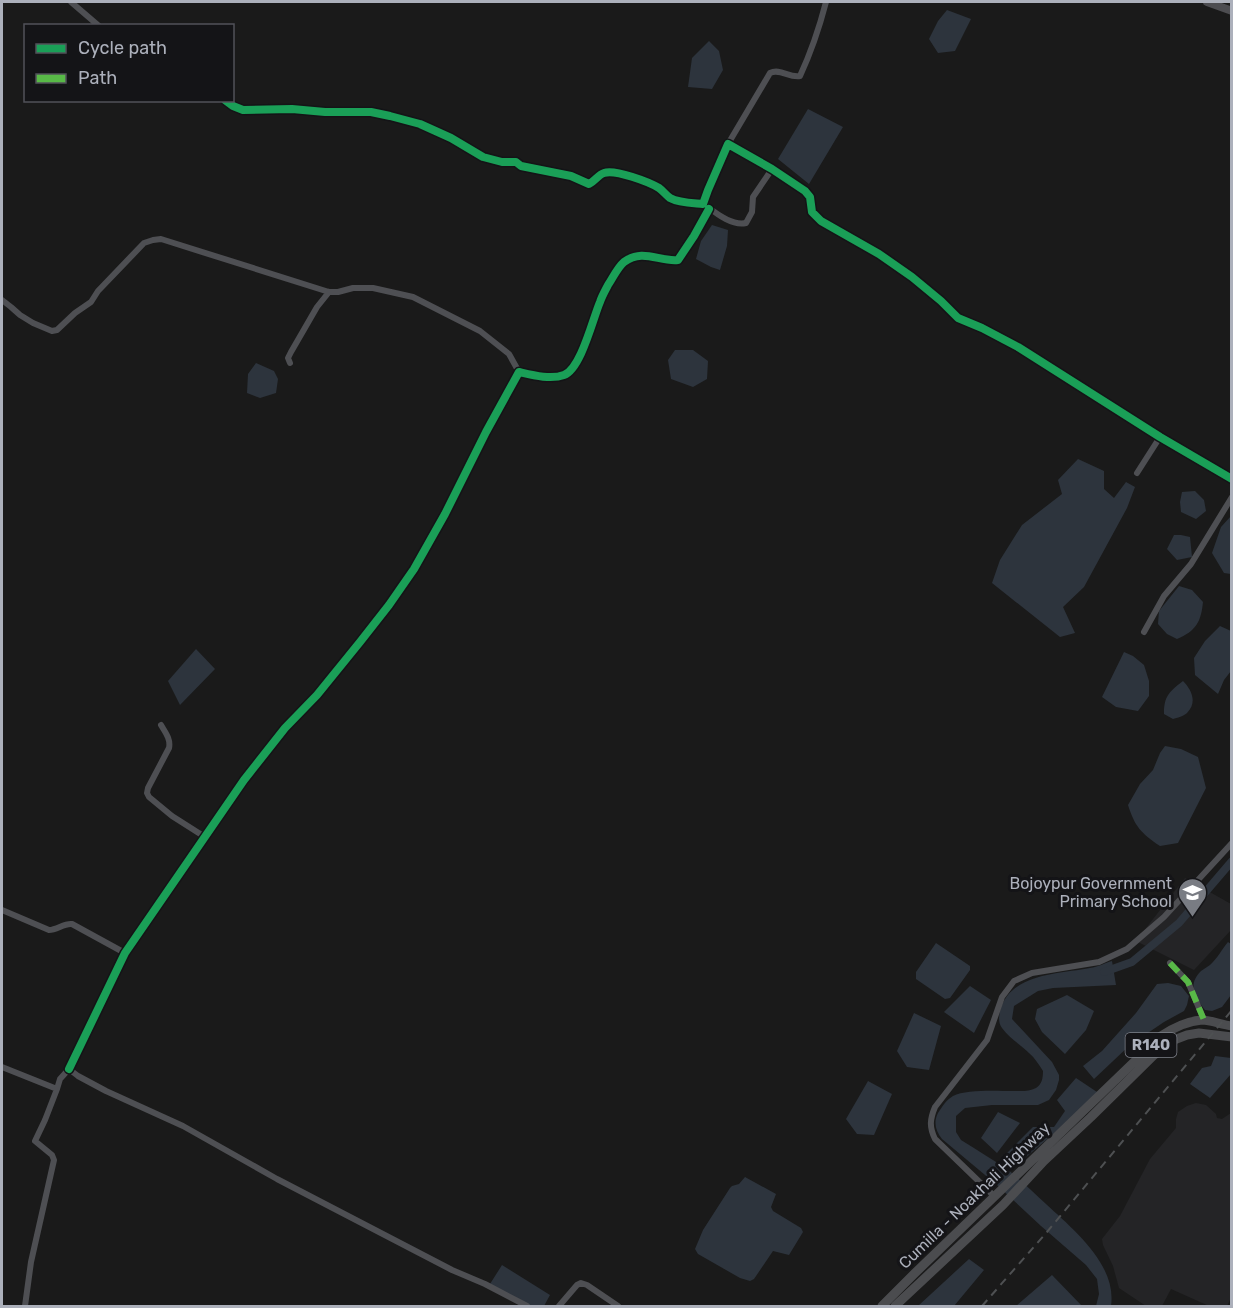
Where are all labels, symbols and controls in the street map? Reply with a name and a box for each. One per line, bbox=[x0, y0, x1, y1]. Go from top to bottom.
legend bbox=[24, 24, 234, 102]
text: Cycle path bbox=[78, 37, 167, 59]
text: Path bbox=[78, 67, 117, 89]
place label: Bojoypur Government Primary School bbox=[1009, 874, 1172, 911]
school or university icon: Bojoypur Government Primary School bbox=[1177, 876, 1209, 918]
road number: R140 bbox=[1126, 1033, 1176, 1057]
street label: Cumilla - Noakhali Highway bbox=[895, 1118, 1054, 1273]

